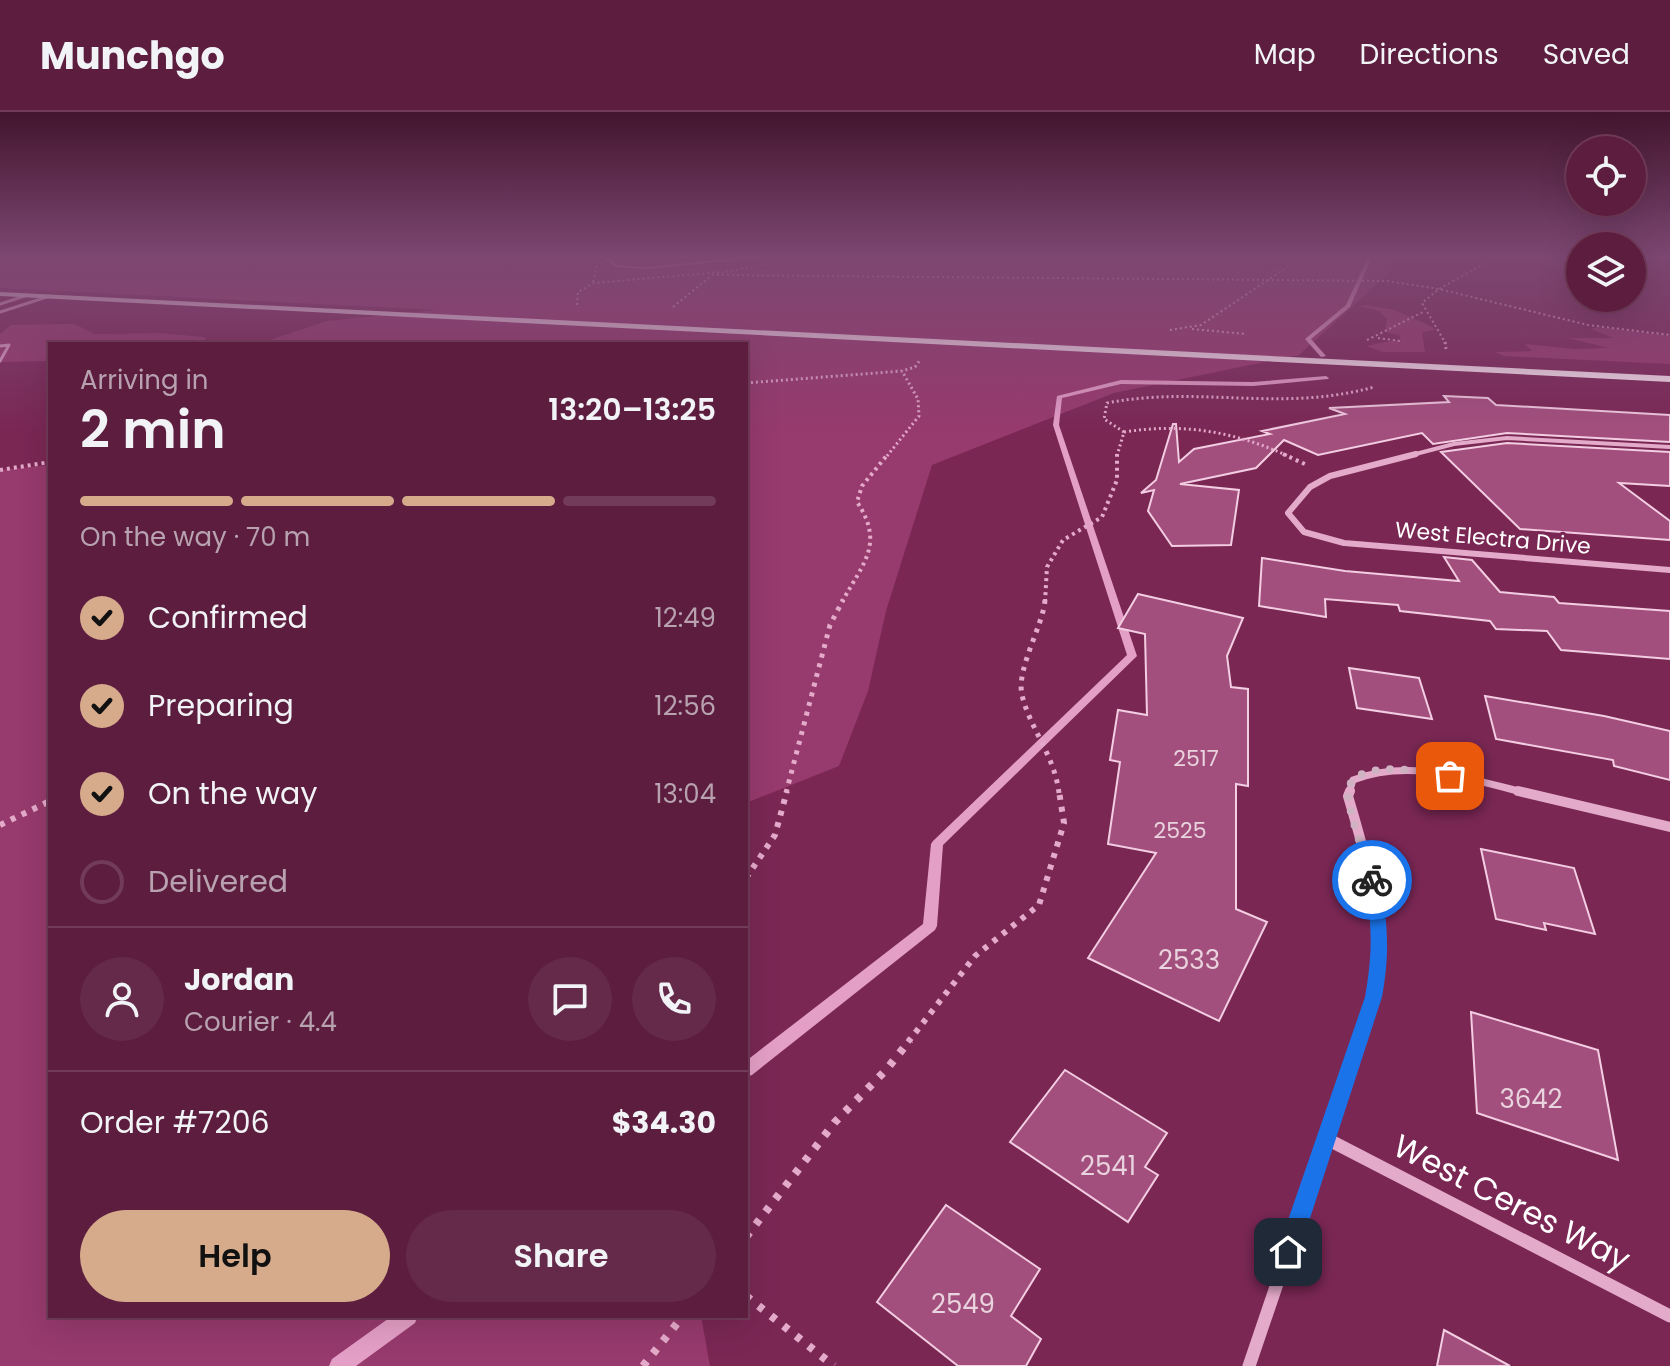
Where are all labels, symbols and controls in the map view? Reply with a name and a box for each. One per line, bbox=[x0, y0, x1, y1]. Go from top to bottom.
text: Munchgo bbox=[40, 29, 225, 82]
text: Map bbox=[1254, 35, 1316, 74]
text: Directions bbox=[1360, 35, 1499, 74]
text: Saved bbox=[1543, 35, 1630, 74]
map controls bbox=[1566, 136, 1646, 312]
button: locate bbox=[1566, 136, 1646, 216]
button: layers bbox=[1566, 232, 1646, 312]
text: Arriving in bbox=[80, 362, 209, 398]
text: 13:20–13:25 bbox=[548, 388, 716, 431]
text: 2 min bbox=[80, 393, 226, 466]
street label: West Electra Drive bbox=[1394, 514, 1592, 562]
text: On the way · 70 m bbox=[80, 519, 310, 555]
icon: check bbox=[80, 596, 124, 640]
text: Confirmed bbox=[148, 596, 308, 639]
text: 12:49 bbox=[654, 600, 716, 636]
icon: check bbox=[80, 684, 124, 728]
text: Preparing bbox=[148, 684, 294, 727]
text: 12:56 bbox=[654, 688, 716, 724]
pin bbox=[1416, 742, 1484, 810]
house number: 2517 bbox=[1173, 743, 1219, 774]
icon: bag bbox=[1428, 754, 1472, 798]
icon: check bbox=[80, 772, 124, 816]
text: On the way bbox=[148, 772, 317, 815]
text: 13:04 bbox=[654, 776, 716, 812]
house number: 2525 bbox=[1154, 815, 1206, 846]
courier bbox=[1332, 840, 1412, 920]
icon: bike bbox=[1350, 858, 1394, 902]
text: Delivered bbox=[148, 860, 288, 903]
house number: 2533 bbox=[1158, 942, 1220, 978]
button: person bbox=[80, 957, 164, 1041]
button: chat bbox=[528, 957, 612, 1041]
button: phone bbox=[632, 957, 716, 1041]
text: Jordan bbox=[184, 958, 294, 1001]
text: Courier · 4.4 bbox=[184, 1004, 337, 1040]
house number: 3642 bbox=[1499, 1081, 1563, 1117]
text: Order #7206 bbox=[80, 1101, 270, 1144]
text: $34.30 bbox=[612, 1101, 716, 1144]
street label: West Ceres Way bbox=[1386, 1123, 1638, 1281]
house number: 2541 bbox=[1080, 1148, 1136, 1184]
button: Help bbox=[80, 1210, 390, 1302]
button: Share bbox=[406, 1210, 716, 1302]
pin bbox=[1254, 1218, 1322, 1286]
icon: home bbox=[1266, 1230, 1310, 1274]
house number: 2549 bbox=[931, 1286, 995, 1322]

